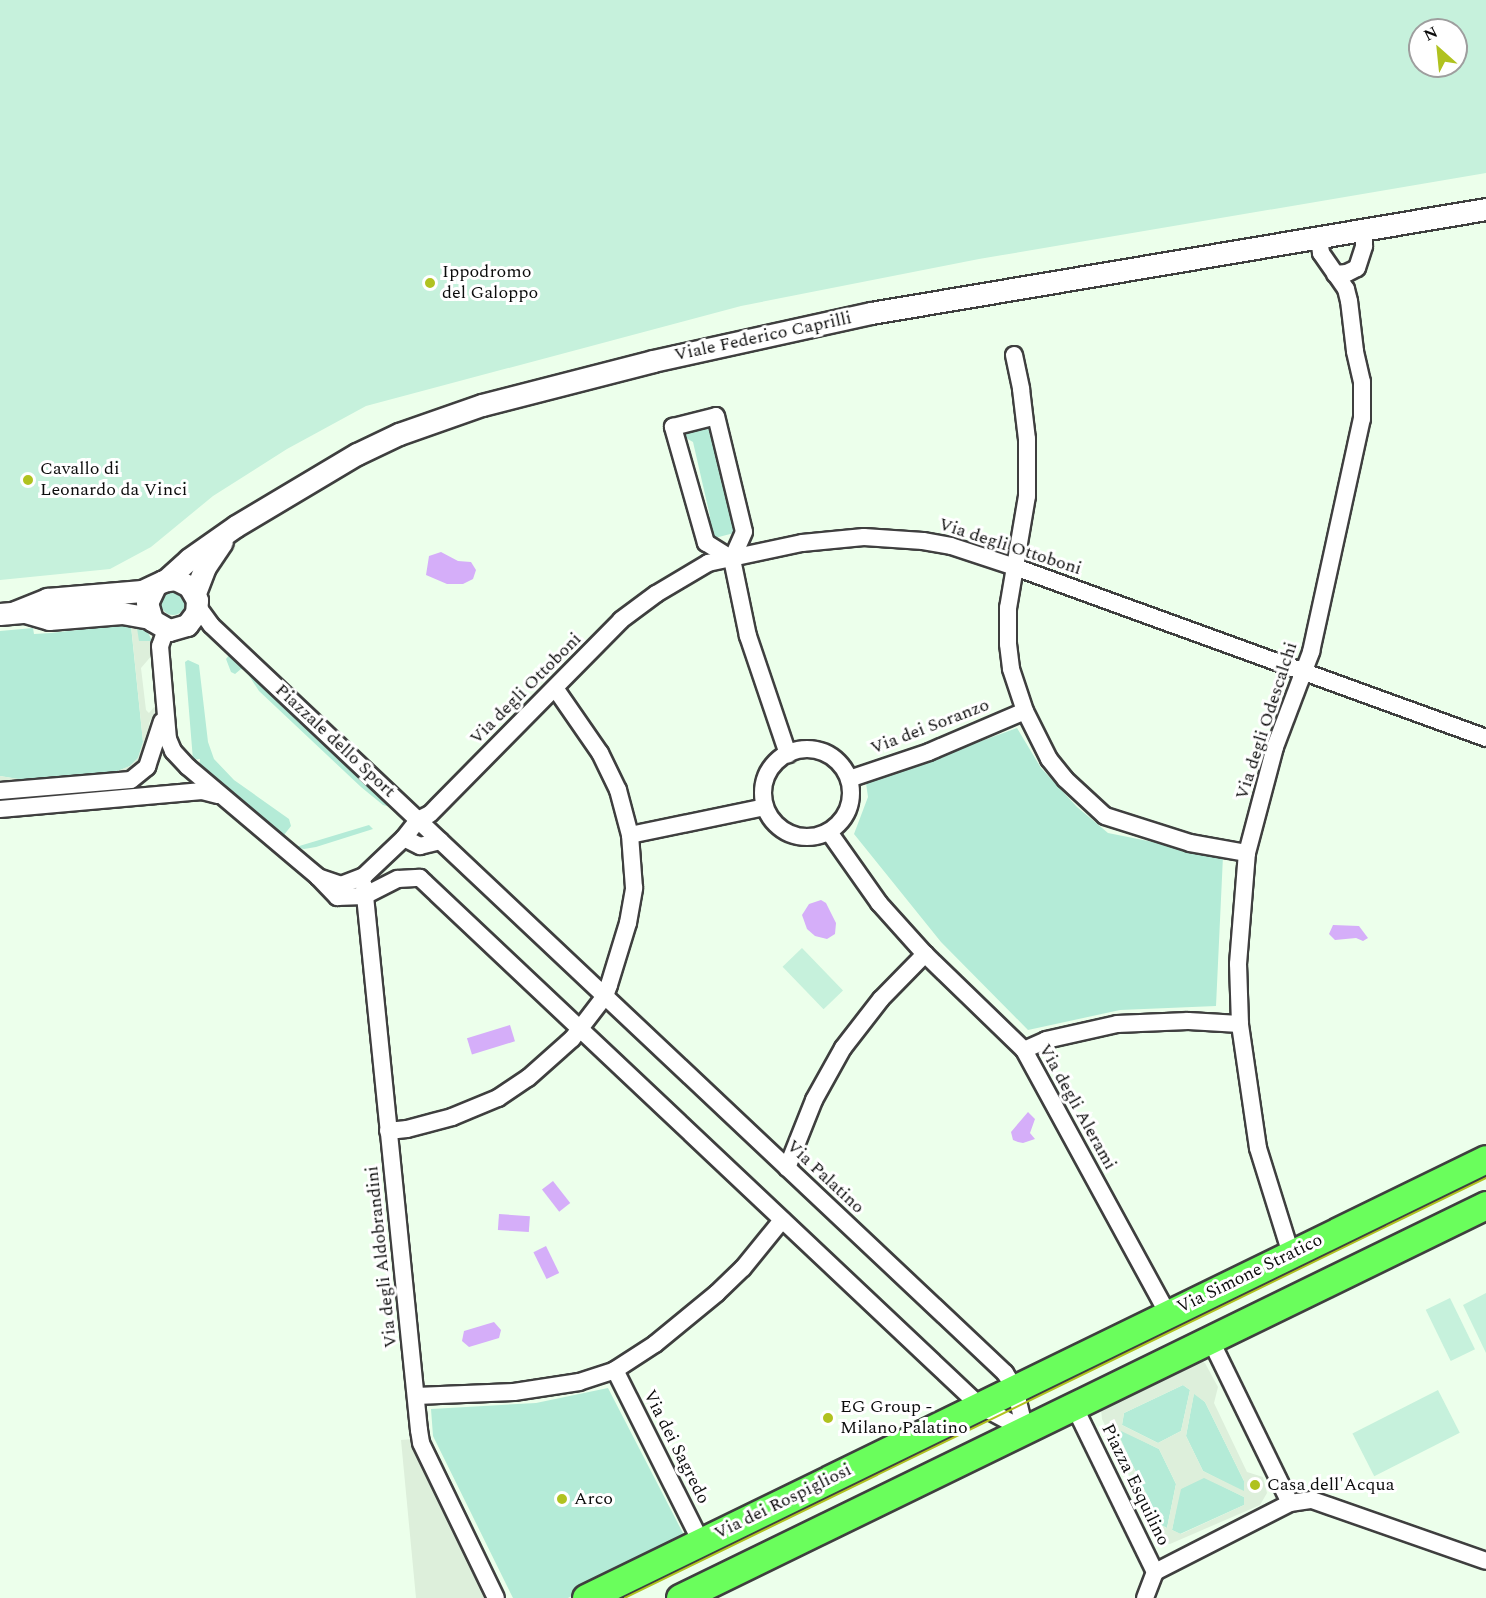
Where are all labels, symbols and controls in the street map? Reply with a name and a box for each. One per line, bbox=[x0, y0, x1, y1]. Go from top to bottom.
north arrow bbox=[1408, 18, 1468, 78]
text: N bbox=[1419, 20, 1442, 47]
place label: Ippodromo del Galoppo bbox=[442, 262, 538, 304]
marker: Ippodromo del Galoppo bbox=[423, 276, 437, 290]
street label: Viale Federico Caprilli bbox=[672, 308, 854, 366]
place label: Cavallo di Leonardo da Vinci bbox=[40, 459, 187, 502]
marker: Cavallo di Leonardo da Vinci bbox=[21, 473, 35, 487]
street label: Via degli Ottoboni bbox=[936, 514, 1084, 580]
street label: Via degli Ottoboni bbox=[466, 629, 586, 749]
street label: Via degli Odescalchi bbox=[1231, 639, 1303, 803]
street label: Piazzale dello Sport bbox=[270, 680, 400, 802]
street label: Via dei Soranzo bbox=[868, 694, 992, 760]
street label: Via degli Alerami bbox=[1033, 1040, 1121, 1174]
street label: Via Palatino bbox=[782, 1136, 868, 1218]
street label: Via degli Aldobrandini bbox=[362, 1165, 402, 1349]
street label: Via Simone Stratico bbox=[1174, 1229, 1326, 1319]
street label: Via dei Sagredo bbox=[638, 1386, 714, 1508]
place label: EG Group - Milano Palatino bbox=[840, 1397, 968, 1440]
marker: EG Group - Milano Palatino bbox=[821, 1411, 835, 1425]
street label: Piazza Esquilino bbox=[1096, 1421, 1174, 1549]
street label: Via dei Rospigliosi bbox=[711, 1459, 855, 1545]
place label: Casa dell'Acqua bbox=[1267, 1474, 1395, 1496]
marker: Casa dell'Acqua bbox=[1248, 1478, 1262, 1492]
place label: Arco bbox=[574, 1488, 613, 1510]
marker: Arco bbox=[555, 1492, 569, 1506]

